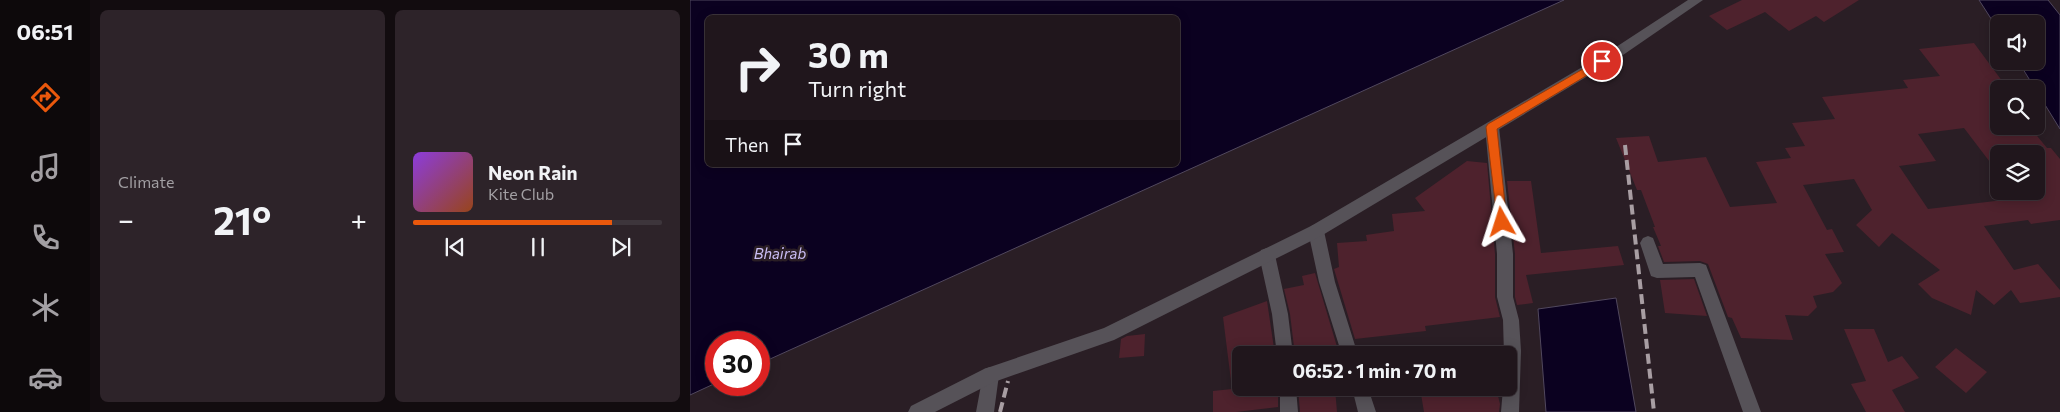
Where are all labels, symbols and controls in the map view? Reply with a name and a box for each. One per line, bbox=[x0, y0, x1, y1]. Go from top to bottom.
map controls bbox=[1990, 15, 2045, 200]
button: sound bbox=[1990, 15, 2045, 70]
text: 06:51 bbox=[17, 18, 73, 45]
text: 30 m bbox=[808, 32, 889, 75]
icon: right bbox=[725, 35, 790, 100]
pin bbox=[1581, 40, 1623, 82]
icon: arrive bbox=[1588, 47, 1616, 75]
text: Turn right bbox=[808, 75, 906, 102]
icon: directions bbox=[28, 80, 63, 115]
button: search bbox=[1990, 80, 2045, 135]
icon: arrive bbox=[779, 130, 807, 158]
text: Then bbox=[725, 133, 769, 156]
button: layers bbox=[1990, 145, 2045, 200]
icon: music bbox=[28, 150, 63, 185]
text: Neon Rain bbox=[488, 161, 578, 184]
text: Climate bbox=[118, 172, 174, 191]
text: Kite Club bbox=[488, 184, 554, 203]
position arrow bbox=[1475, 195, 1527, 247]
text: 21° bbox=[213, 196, 271, 243]
text: − bbox=[118, 202, 134, 236]
text: + bbox=[351, 202, 367, 236]
icon: phone bbox=[28, 220, 63, 255]
icon: previous bbox=[441, 233, 469, 261]
icon: pause bbox=[524, 233, 552, 261]
icon: next bbox=[607, 233, 635, 261]
water label: Bhairab bbox=[754, 244, 806, 262]
icon: climate bbox=[28, 290, 63, 325]
speed limit sign: 30 bbox=[705, 331, 770, 396]
text: 06:52 · 1 min · 70 m bbox=[1292, 359, 1457, 382]
icon: car bbox=[28, 360, 63, 395]

